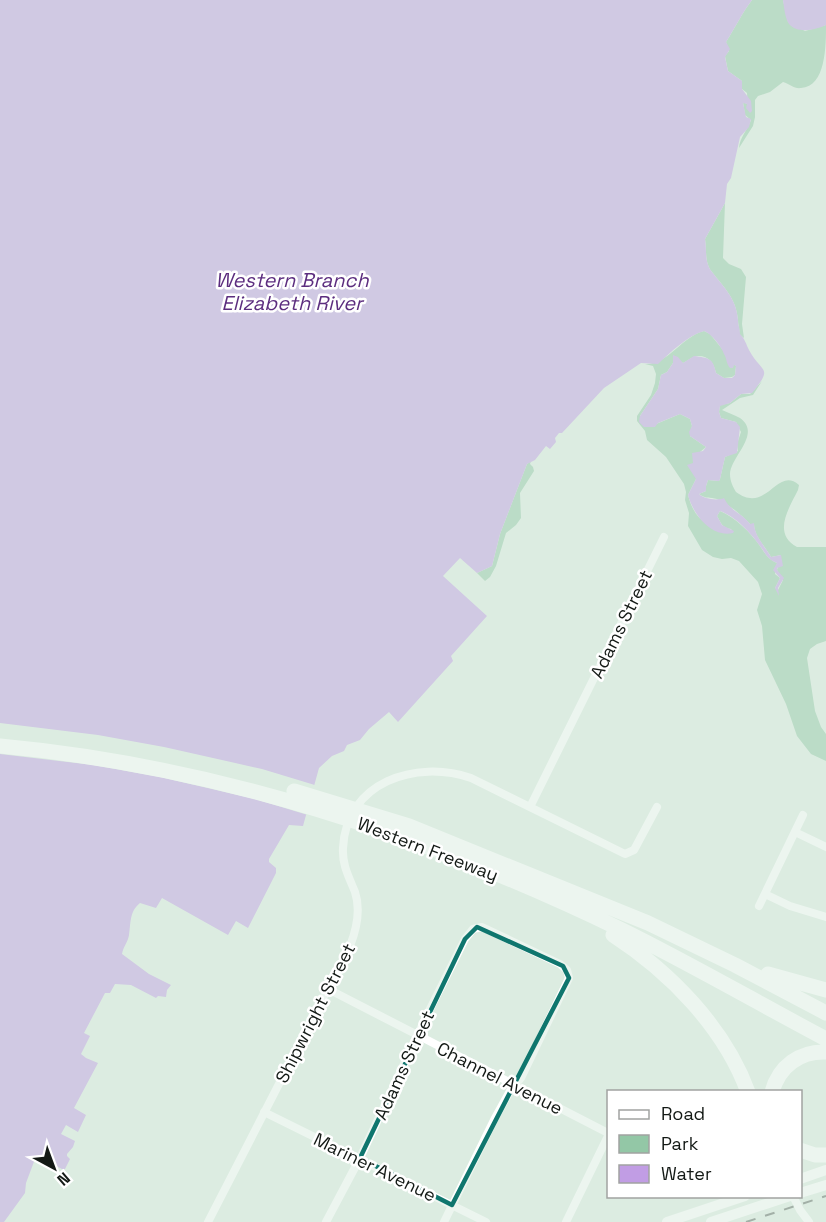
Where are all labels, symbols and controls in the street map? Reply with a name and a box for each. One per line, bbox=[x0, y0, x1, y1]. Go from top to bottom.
water label: Western Branch Elizabeth River bbox=[215, 267, 369, 316]
street label: Adams Street bbox=[585, 566, 657, 682]
street label: Western Freeway bbox=[354, 812, 502, 886]
street label: Shipwright Street bbox=[270, 939, 360, 1087]
street label: Adams Street bbox=[369, 1007, 439, 1123]
street label: Channel Avenue bbox=[433, 1036, 567, 1120]
legend bbox=[607, 1090, 802, 1198]
text: Road bbox=[661, 1102, 705, 1125]
street label: Mariner Avenue bbox=[310, 1127, 440, 1207]
text: Park bbox=[661, 1132, 699, 1155]
north arrow bbox=[24, 1138, 84, 1198]
text: Water bbox=[661, 1162, 712, 1185]
text: N bbox=[53, 1167, 74, 1190]

